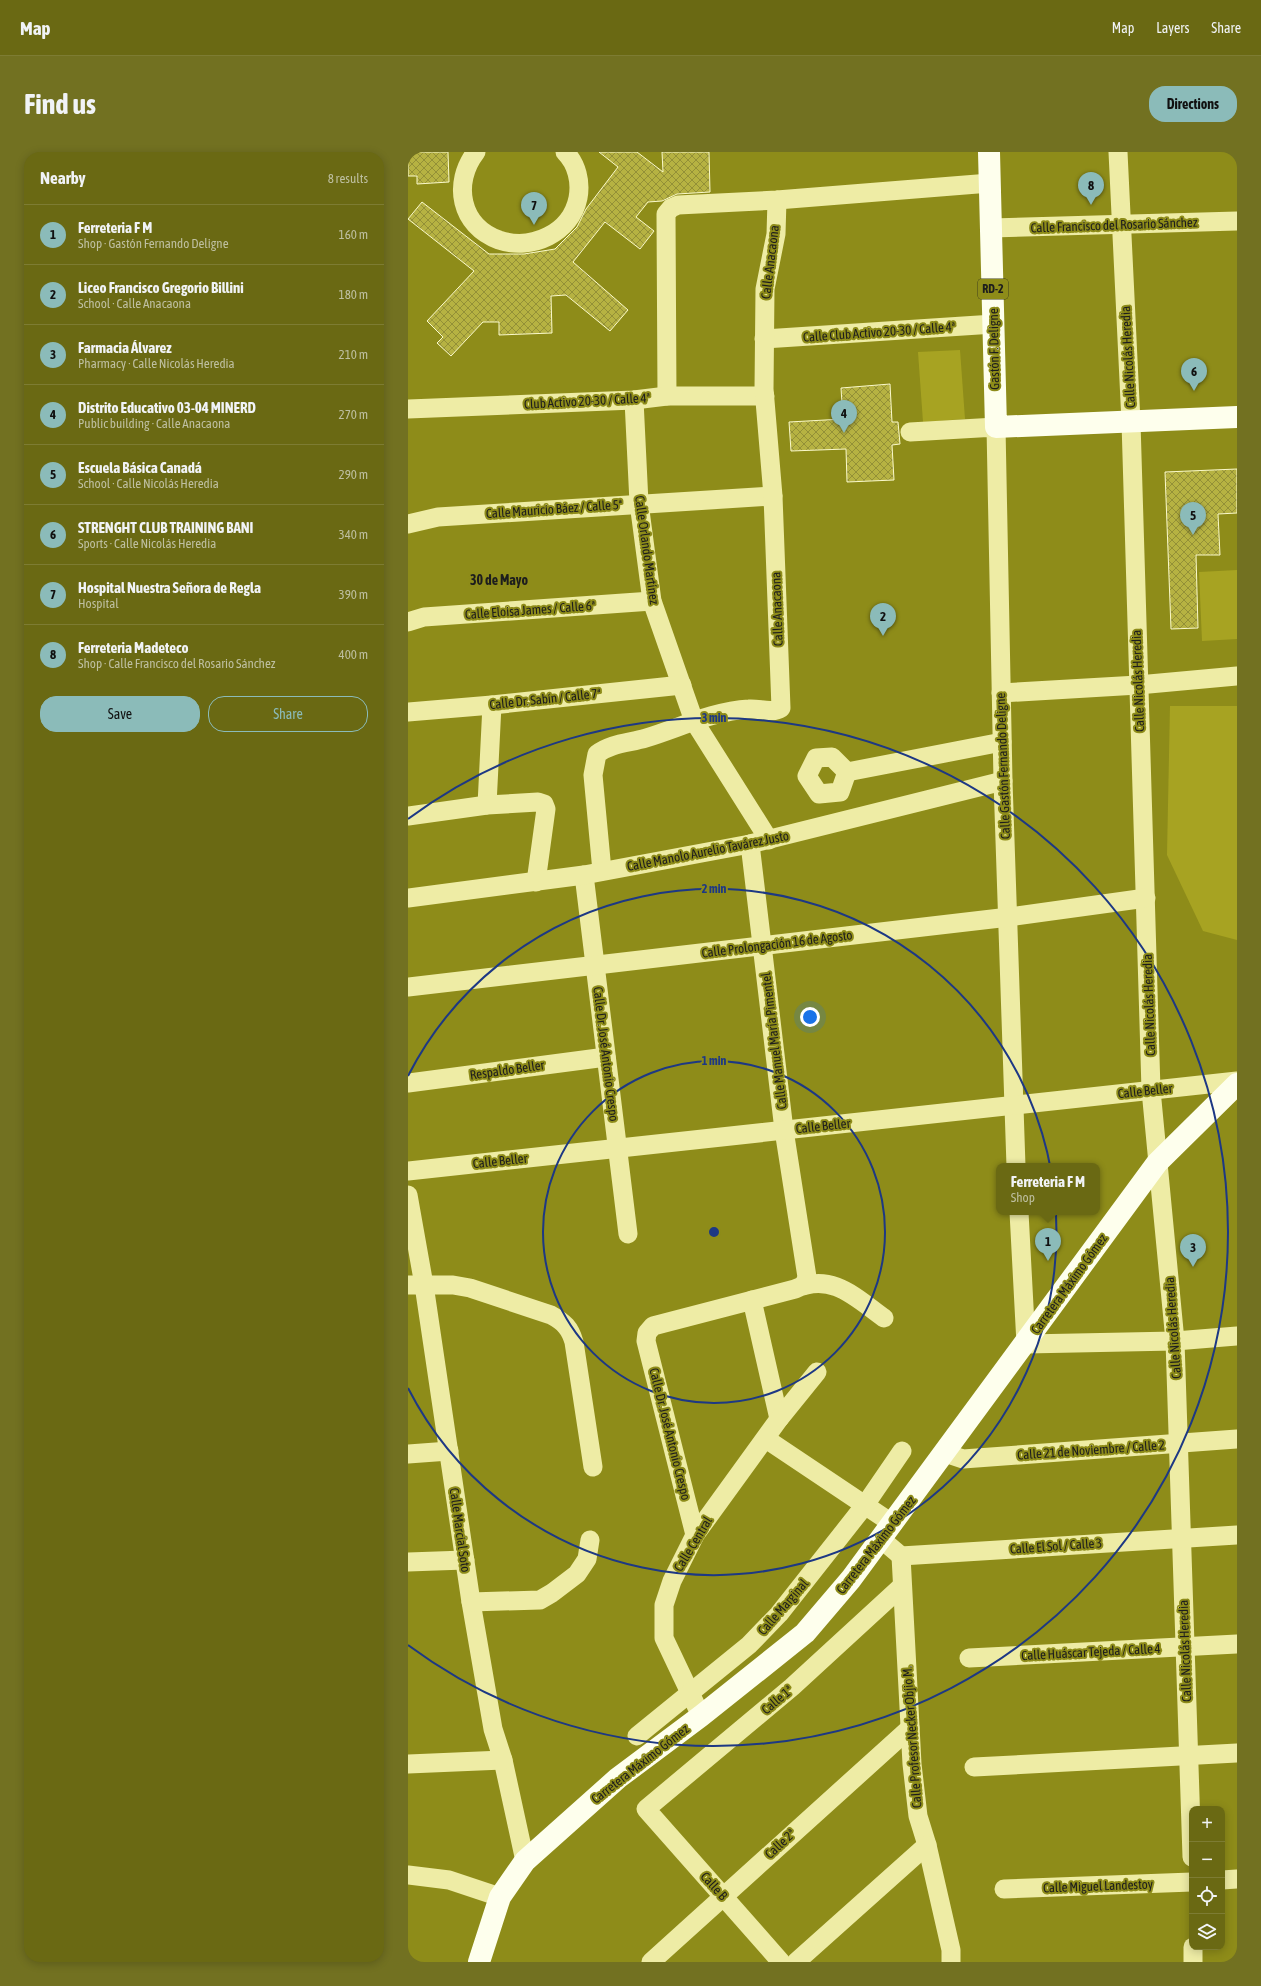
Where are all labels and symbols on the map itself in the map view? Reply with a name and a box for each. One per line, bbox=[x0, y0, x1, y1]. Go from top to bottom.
pin: 8 bbox=[1078, 172, 1104, 205]
pin: 7 bbox=[521, 192, 547, 225]
street label: Calle Francisco del Rosario Sánchez bbox=[1030, 215, 1198, 235]
street label: Calle Anacaona bbox=[758, 224, 782, 300]
road number: RD-2 bbox=[978, 279, 1008, 299]
street label: Calle Nicolás Heredia bbox=[1118, 306, 1138, 408]
street label: Gastón F. Deligne bbox=[986, 308, 1002, 390]
street label: Calle Club Activo 20-30 / Calle 4ª bbox=[803, 319, 955, 345]
pin: 6 bbox=[1181, 358, 1207, 391]
street label: Club Activo 20-30 / Calle 4ª bbox=[524, 390, 650, 412]
pin: 4 bbox=[831, 400, 857, 433]
street label: Calle Orlando Martínez bbox=[632, 495, 662, 606]
street label: Calle Mauricio Báez / Calle 5ª bbox=[485, 497, 623, 521]
pin: 5 bbox=[1180, 502, 1206, 535]
district label: 30 de Mayo bbox=[470, 572, 528, 588]
street label: Calle Anacaona bbox=[768, 572, 786, 646]
street label: Calle Eloisa James / Calle 6ª bbox=[464, 598, 596, 622]
pin: 2 bbox=[870, 603, 896, 636]
street label: Calle Nicolás Heredia bbox=[1129, 630, 1147, 732]
street label: Calle Dr. Sabín / Calle 7ª bbox=[489, 686, 601, 712]
street label: Calle Gastón Fernando Deligne bbox=[993, 692, 1013, 839]
text: 3 min bbox=[702, 711, 726, 725]
street label: Calle Manolo Aurelio Tavárez Justo bbox=[626, 828, 790, 874]
text: 2 min bbox=[702, 882, 726, 896]
street label: Calle Prolongación 16 de Agosto bbox=[701, 927, 853, 961]
street label: Calle Nicolás Heredia bbox=[1140, 954, 1158, 1056]
street label: Calle Manuel María Pimentel bbox=[758, 971, 790, 1110]
street label: Calle Dr. José Antonio Crespo bbox=[590, 986, 622, 1122]
your location bbox=[800, 1007, 820, 1027]
text: 1 min bbox=[702, 1054, 726, 1068]
street label: Respaldo Beller bbox=[469, 1057, 545, 1083]
street label: Calle Beller bbox=[1117, 1081, 1173, 1101]
street label: Calle Beller bbox=[795, 1116, 851, 1136]
street label: Calle Beller bbox=[472, 1151, 528, 1171]
centre of rings bbox=[707, 1225, 721, 1239]
pin: 1 bbox=[1035, 1228, 1061, 1261]
street label: Carretera Máximo Gómez bbox=[1028, 1231, 1110, 1337]
pin: 3 bbox=[1180, 1234, 1206, 1267]
street label: Calle Nicolás Heredia bbox=[1162, 1277, 1184, 1379]
street label: Calle Dr. José Antonio Crespo bbox=[646, 1366, 694, 1502]
street label: Calle 21 de Noviembre / Calle 2 bbox=[1017, 1437, 1165, 1463]
street label: Calle Marcial Soto bbox=[447, 1487, 473, 1573]
street label: Carretera Máximo Gómez bbox=[833, 1493, 919, 1597]
street label: Calle Central bbox=[671, 1513, 715, 1574]
street label: Calle El Sol / Calle 3 bbox=[1009, 1535, 1103, 1557]
street label: Calle Marginal bbox=[755, 1576, 812, 1638]
street label: Calle Nicolás Heredia bbox=[1176, 1600, 1194, 1702]
street label: Calle Huáscar Tejeda / Calle 4 bbox=[1021, 1641, 1161, 1663]
street label: Calle Profesor Necker Objio M. bbox=[900, 1665, 924, 1809]
street label: Calle 1ª bbox=[758, 1683, 796, 1717]
street label: Carretera Máximo Gómez bbox=[588, 1721, 692, 1807]
street label: Calle 2ª bbox=[762, 1826, 798, 1862]
street label: Calle B bbox=[698, 1869, 731, 1904]
street label: Calle Miguel Landestoy bbox=[1043, 1877, 1154, 1895]

